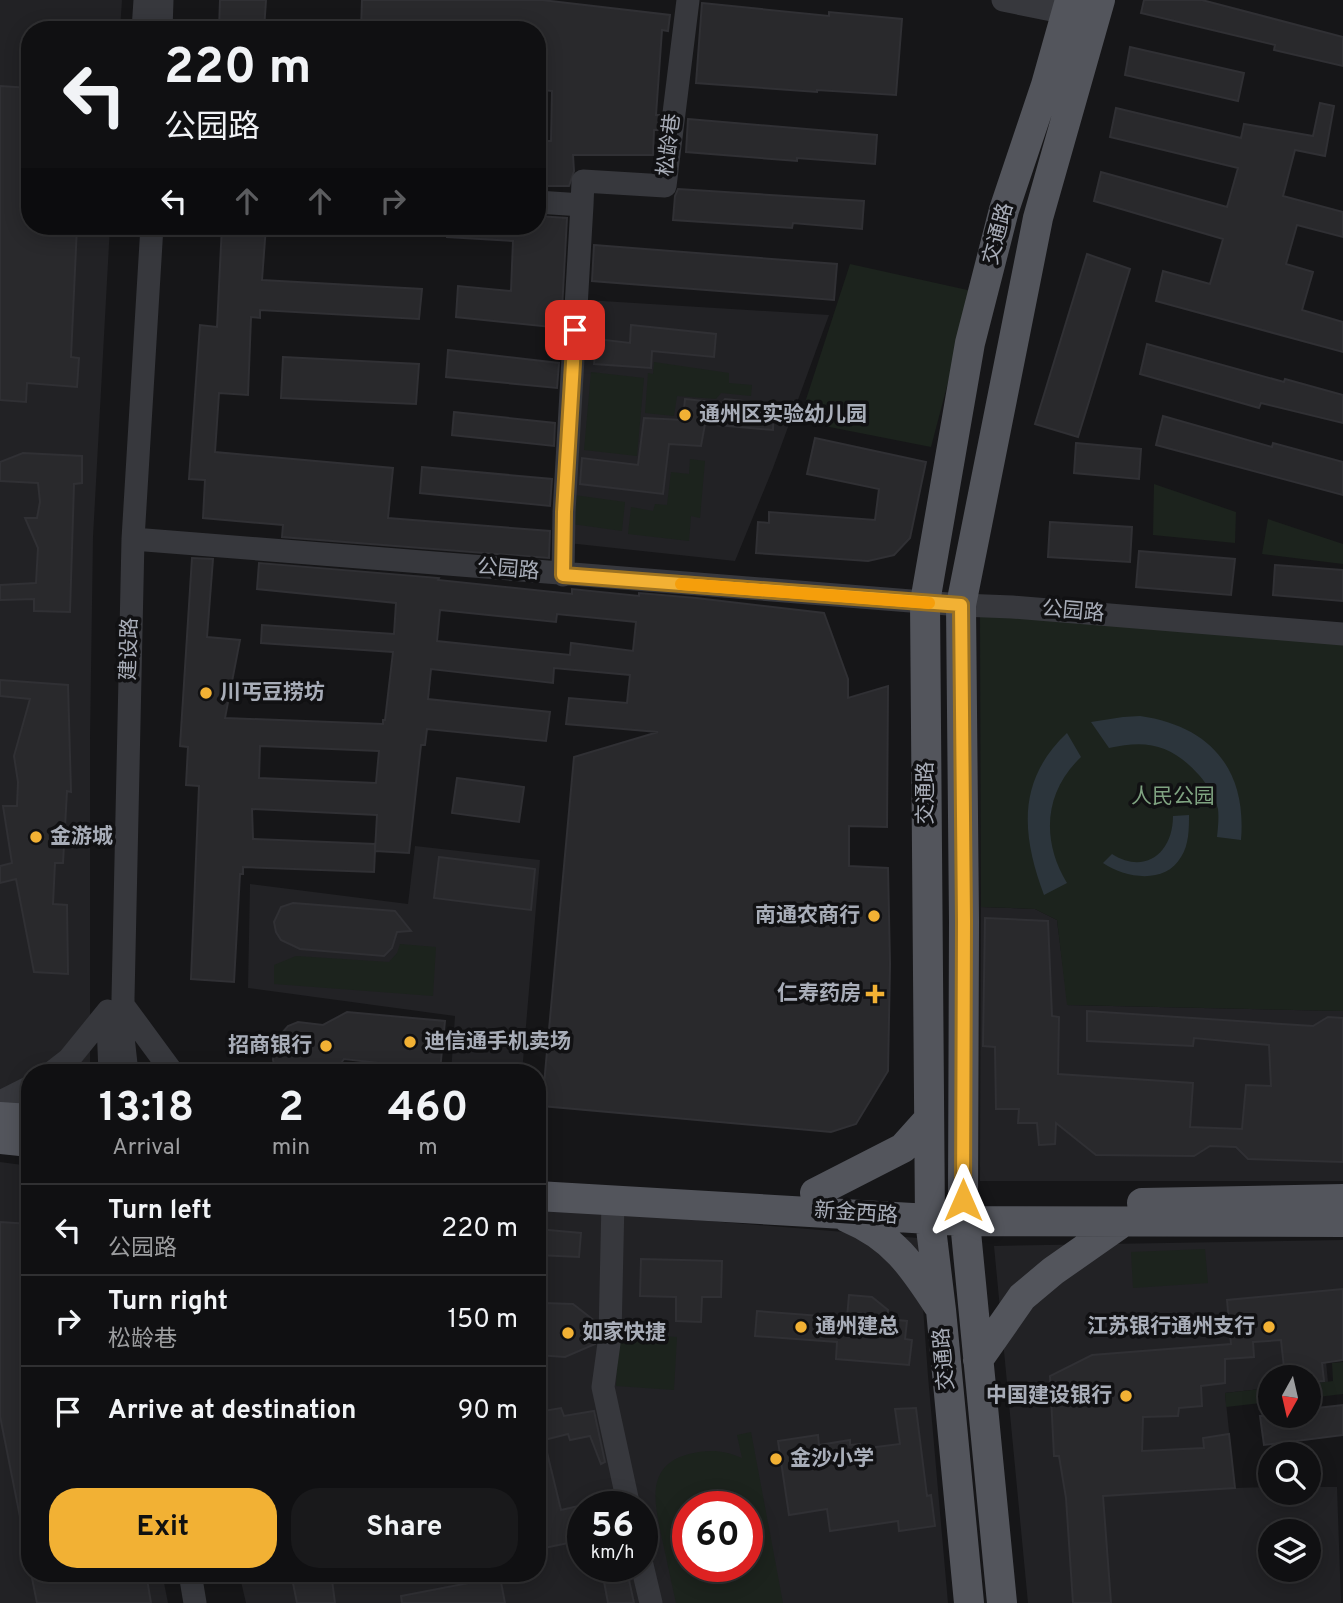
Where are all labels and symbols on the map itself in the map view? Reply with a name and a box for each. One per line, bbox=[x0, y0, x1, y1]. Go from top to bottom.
street label: 松龄巷 bbox=[653, 112, 687, 178]
street label: 交通路 bbox=[978, 200, 1020, 268]
pin bbox=[545, 300, 605, 360]
place label: 通州区实验幼儿园 bbox=[699, 402, 867, 429]
marker: 通州区实验幼儿园 bbox=[677, 407, 693, 423]
street label: 公园路 bbox=[475, 554, 541, 586]
street label: 公园路 bbox=[1040, 596, 1106, 628]
street label: 建设路 bbox=[115, 617, 145, 681]
place label: 川丐豆捞坊 bbox=[220, 680, 325, 707]
marker: 川丐豆捞坊 bbox=[198, 685, 214, 701]
street label: 交通路 bbox=[913, 762, 940, 825]
park label: 人民公园 bbox=[1131, 784, 1215, 811]
place label: 金游城 bbox=[50, 824, 113, 851]
marker: 金游城 bbox=[28, 829, 44, 845]
place label: 南通农商行 bbox=[755, 903, 860, 930]
marker: 南通农商行 bbox=[866, 908, 882, 924]
place label: 仁寿药房 bbox=[777, 981, 861, 1008]
marker: 仁寿药房 bbox=[867, 986, 883, 1002]
place label: 迪信通手机卖场 bbox=[424, 1029, 571, 1056]
place label: 招商银行 bbox=[228, 1033, 312, 1060]
marker: 迪信通手机卖场 bbox=[402, 1034, 418, 1050]
marker: 招商银行 bbox=[318, 1038, 334, 1054]
position arrow bbox=[926, 1163, 1000, 1237]
street label: 新金西路 bbox=[813, 1198, 899, 1230]
place label: 通州建总 bbox=[815, 1314, 899, 1341]
place label: 江苏银行通州支行 bbox=[1087, 1314, 1255, 1341]
marker: 通州建总 bbox=[793, 1319, 809, 1335]
marker: 江苏银行通州支行 bbox=[1261, 1319, 1277, 1335]
place label: 如家快捷 bbox=[582, 1320, 666, 1347]
marker: 如家快捷 bbox=[560, 1325, 576, 1341]
street label: 交通路 bbox=[929, 1326, 961, 1392]
north arrow bbox=[1258, 1365, 1321, 1428]
place label: 中国建设银行 bbox=[986, 1383, 1112, 1410]
marker: 中国建设银行 bbox=[1118, 1388, 1134, 1404]
place label: 金沙小学 bbox=[790, 1446, 874, 1473]
marker: 金沙小学 bbox=[768, 1451, 784, 1467]
speed limit sign: 60 bbox=[672, 1491, 763, 1582]

